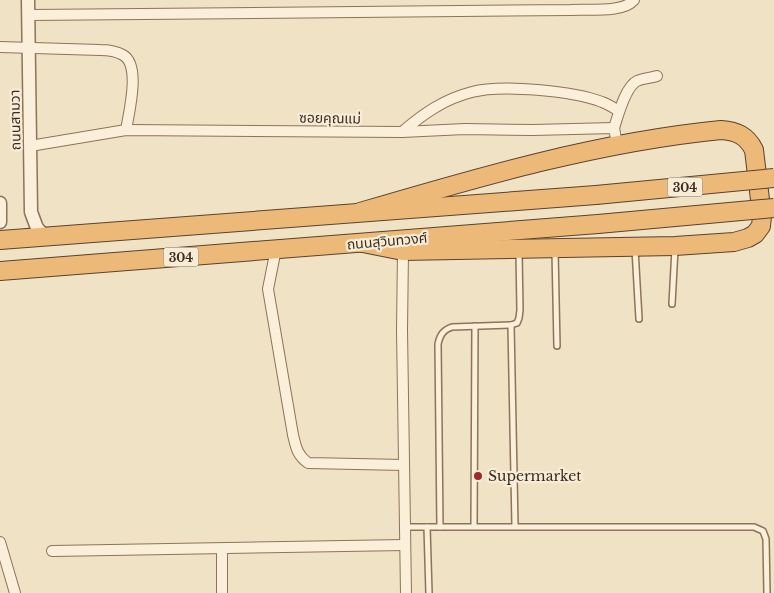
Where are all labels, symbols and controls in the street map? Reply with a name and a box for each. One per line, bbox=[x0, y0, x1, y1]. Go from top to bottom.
street label: ถนนสามวา bbox=[5, 90, 25, 150]
street label: ซอยคุณแม่ bbox=[299, 108, 361, 128]
road number: 304 bbox=[668, 178, 702, 196]
street label: ถนนสุวินทวงศ์ bbox=[346, 228, 428, 253]
road number: 304 bbox=[164, 248, 198, 266]
place label: Supermarket bbox=[488, 467, 582, 485]
marker: Supermarket bbox=[472, 470, 484, 482]

